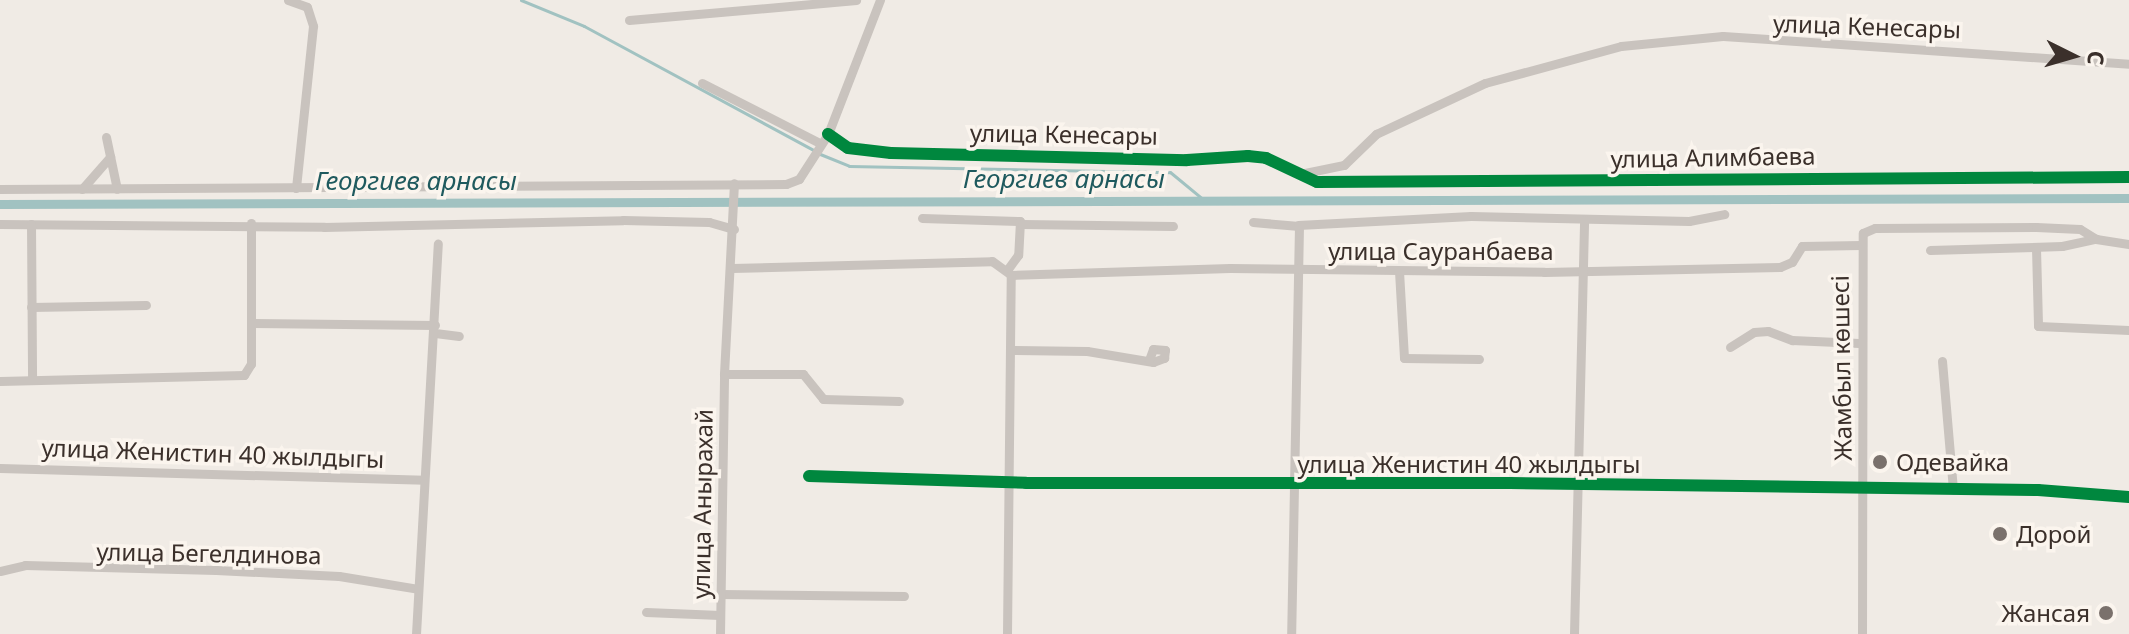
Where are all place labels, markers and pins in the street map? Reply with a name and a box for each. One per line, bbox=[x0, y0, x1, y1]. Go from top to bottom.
place label: Одевайка bbox=[1896, 448, 2009, 476]
marker: Одевайка bbox=[1871, 453, 1889, 471]
place label: Дорой bbox=[2016, 520, 2092, 548]
marker: Дорой bbox=[1991, 525, 2009, 543]
place label: Жансая bbox=[2001, 599, 2090, 627]
marker: Жансая bbox=[2097, 604, 2115, 622]

